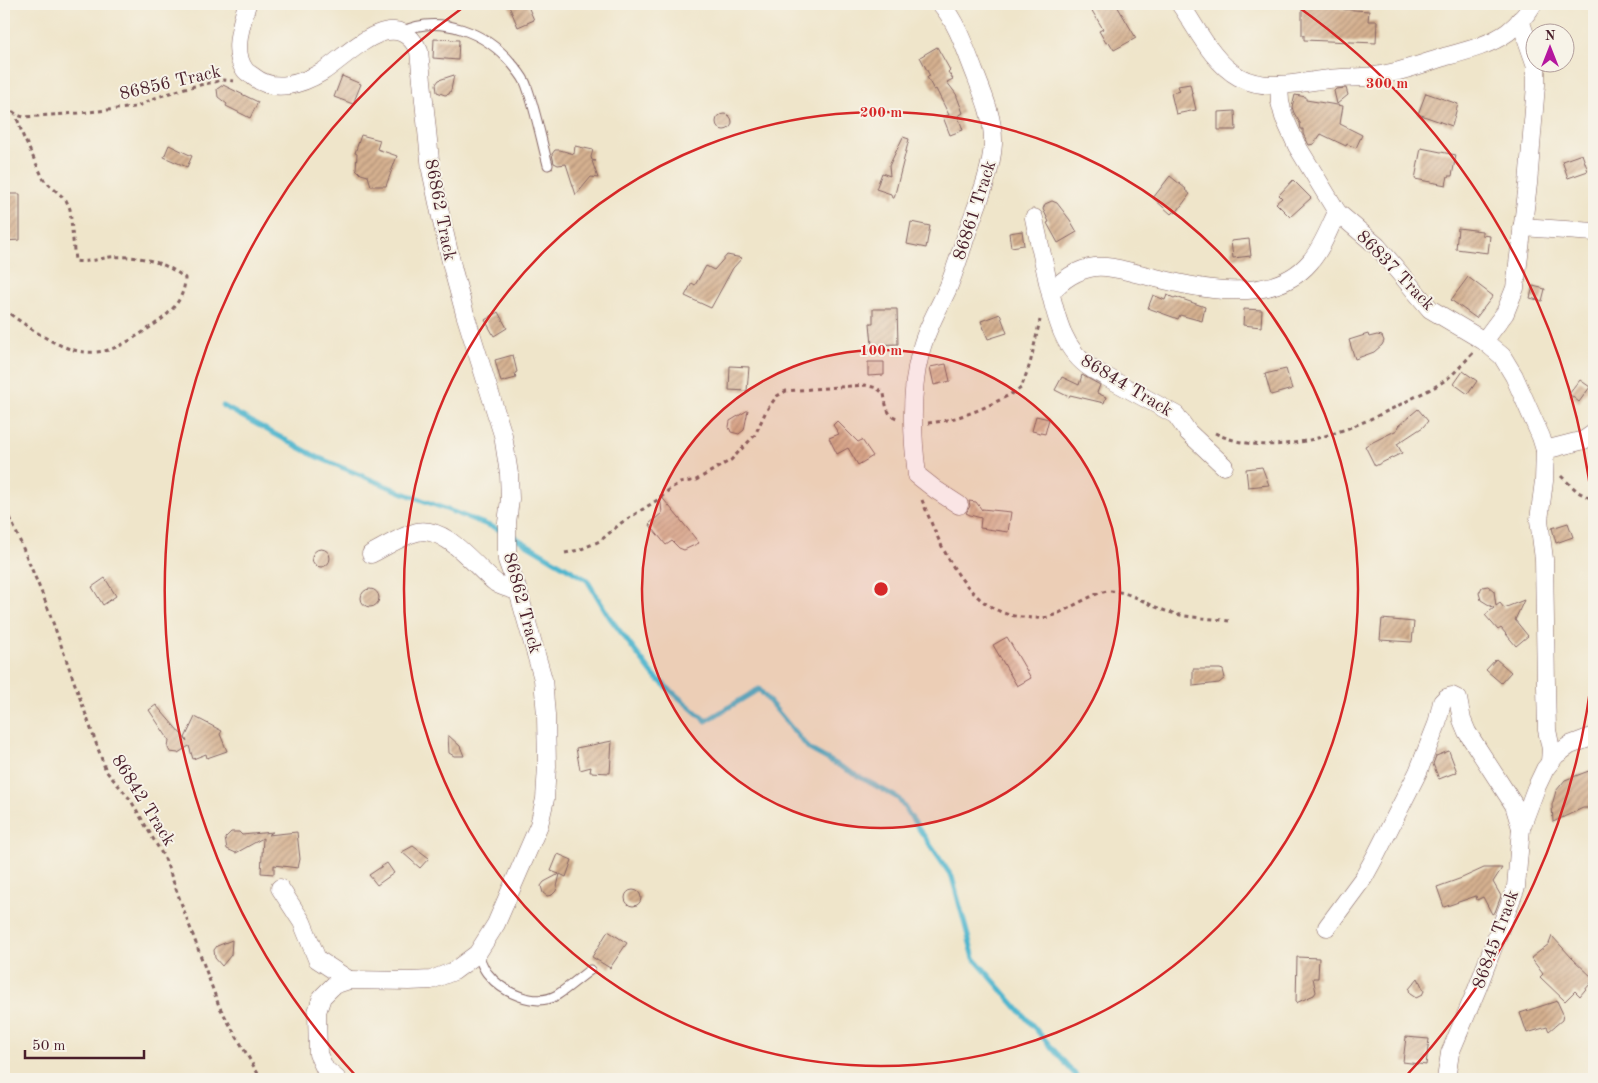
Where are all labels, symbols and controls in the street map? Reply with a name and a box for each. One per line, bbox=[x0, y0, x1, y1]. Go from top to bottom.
north arrow bbox=[1526, 22, 1576, 72]
text: N bbox=[1545, 29, 1556, 43]
street label: 86856 Track bbox=[118, 63, 223, 103]
text: 300 m bbox=[1366, 77, 1408, 92]
text: 200 m bbox=[860, 106, 902, 121]
street label: 86862 Track bbox=[421, 158, 459, 263]
street label: 86861 Track bbox=[950, 158, 1000, 262]
street label: 86837 Track bbox=[1353, 227, 1438, 314]
text: 100 m bbox=[860, 344, 902, 359]
street label: 86844 Track bbox=[1077, 351, 1176, 420]
street label: 86862 Track bbox=[500, 551, 544, 656]
centre of rings bbox=[872, 580, 890, 598]
street label: 86842 Track bbox=[108, 752, 178, 849]
street label: 86845 Track bbox=[1470, 888, 1522, 991]
scale bar bbox=[25, 1028, 144, 1060]
text: 50 m bbox=[32, 1039, 66, 1054]

